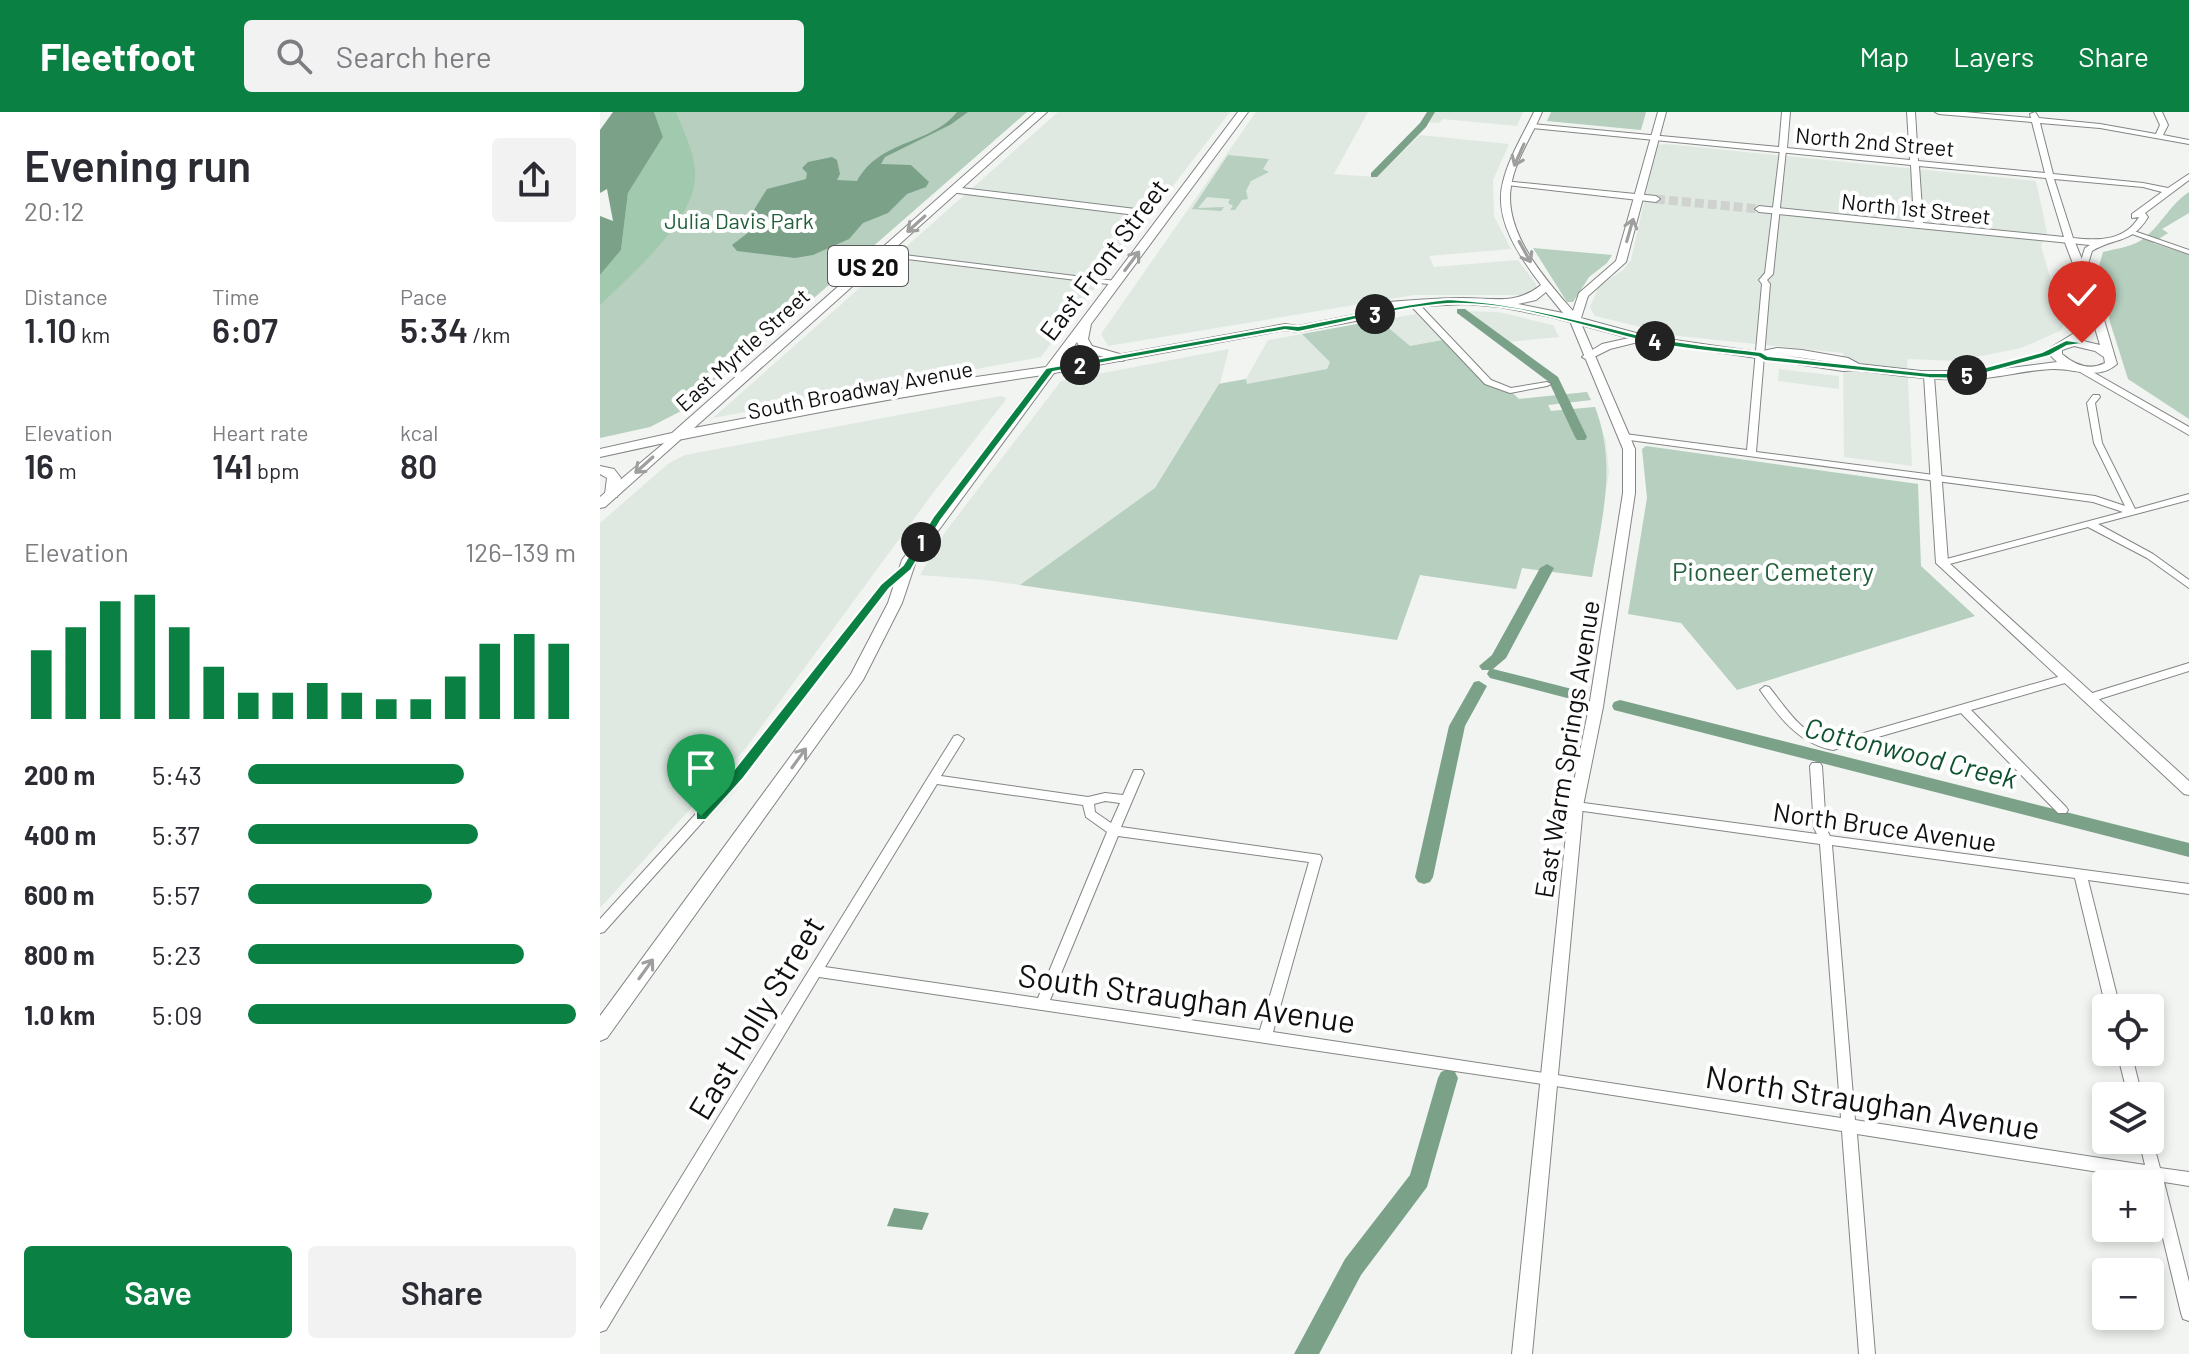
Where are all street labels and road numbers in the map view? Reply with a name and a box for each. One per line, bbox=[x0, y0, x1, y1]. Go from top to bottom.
street label: North 2nd Street bbox=[1794, 121, 1956, 161]
street label: East Front Street bbox=[1032, 172, 1174, 346]
street label: North 1st Street bbox=[1840, 187, 1992, 229]
road number: US 20 bbox=[828, 246, 908, 286]
street label: East Myrtle Street bbox=[670, 282, 814, 416]
street label: South Broadway Avenue bbox=[745, 354, 975, 424]
street label: East Warm Springs Avenue bbox=[1527, 598, 1605, 900]
street label: North Bruce Avenue bbox=[1771, 795, 1999, 857]
street label: East Holly Street bbox=[679, 908, 831, 1126]
street label: South Straughan Avenue bbox=[1016, 955, 1358, 1039]
street label: North Straughan Avenue bbox=[1703, 1056, 2043, 1146]

